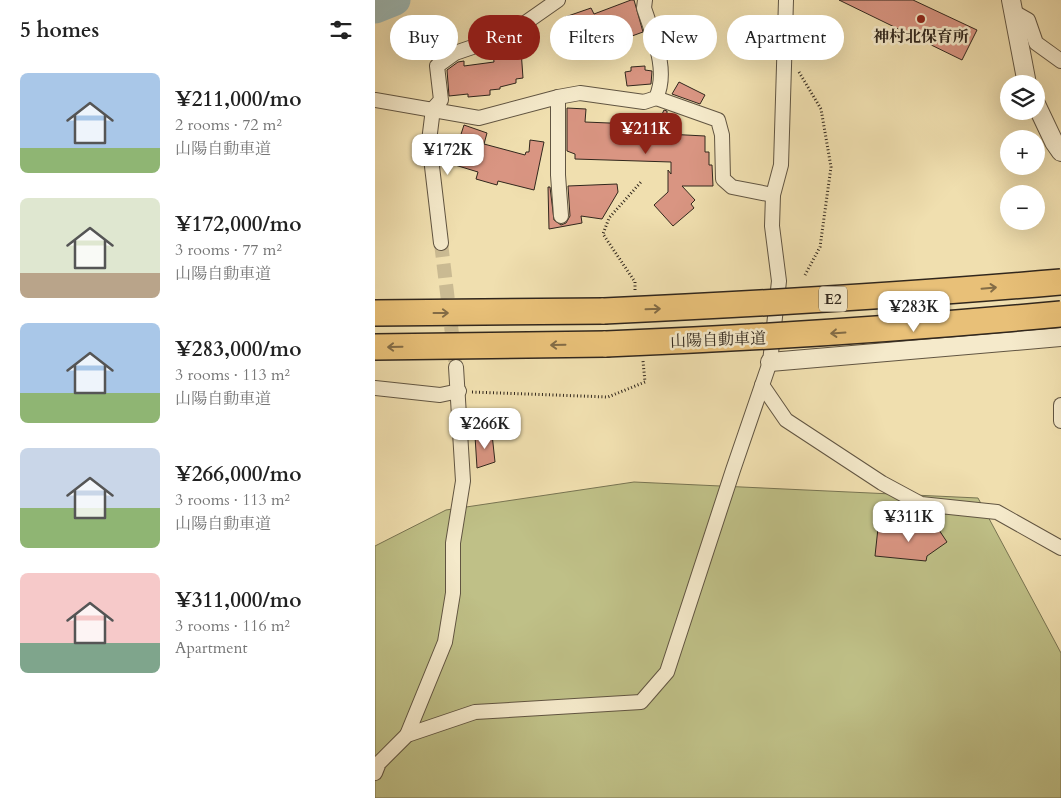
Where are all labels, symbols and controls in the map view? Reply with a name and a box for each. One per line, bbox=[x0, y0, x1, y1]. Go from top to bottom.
marker: 神村北保育所 bbox=[915, 13, 927, 25]
chip: Buy bbox=[390, 15, 458, 60]
chip: Rent bbox=[468, 15, 540, 60]
chip: Filters bbox=[550, 15, 633, 60]
chip: New bbox=[643, 15, 717, 60]
chip: Apartment bbox=[727, 15, 844, 60]
text: 5 homes bbox=[20, 16, 99, 45]
icon: filters bbox=[327, 16, 355, 44]
place label: 神村北保育所 bbox=[873, 26, 969, 48]
map controls bbox=[1000, 75, 1045, 230]
button: layers bbox=[1000, 75, 1045, 120]
text: ¥211,000/mo bbox=[175, 85, 301, 114]
icon: home bbox=[60, 93, 120, 153]
pin: ¥211K bbox=[611, 112, 681, 155]
text: 2 rooms · 72 m² bbox=[175, 114, 282, 136]
text: ¥211K bbox=[621, 118, 671, 140]
button: + bbox=[1000, 130, 1045, 175]
pin: ¥172K bbox=[413, 134, 483, 176]
text: 山陽自動車道 bbox=[175, 138, 271, 160]
text: ¥172K bbox=[423, 139, 473, 161]
button: − bbox=[1000, 185, 1045, 230]
text: ¥172,000/mo bbox=[175, 210, 301, 239]
icon: home bbox=[60, 218, 120, 278]
text: 3 rooms · 77 m² bbox=[175, 239, 282, 261]
text: 山陽自動車道 bbox=[175, 263, 271, 285]
one-way arrow bbox=[981, 283, 997, 293]
road number: E2 bbox=[819, 286, 847, 312]
pin: ¥283K bbox=[879, 290, 949, 333]
text: ¥283K bbox=[889, 296, 939, 318]
one-way arrow bbox=[644, 304, 660, 313]
one-way arrow bbox=[432, 308, 449, 318]
street label: 山陽自動車道 bbox=[670, 327, 766, 353]
one-way arrow bbox=[830, 328, 846, 337]
text: ¥283,000/mo bbox=[175, 335, 301, 364]
one-way arrow bbox=[550, 340, 566, 350]
one-way arrow bbox=[387, 342, 404, 352]
icon: home bbox=[60, 343, 120, 403]
text: 3 rooms · 113 m² bbox=[175, 364, 290, 386]
text: 山陽自動車道 bbox=[175, 388, 271, 410]
pin: ¥266K bbox=[450, 408, 520, 450]
text: ¥266K bbox=[460, 413, 510, 435]
text: ¥266,000/mo bbox=[175, 460, 301, 489]
icon: home bbox=[60, 468, 120, 528]
text: 3 rooms · 113 m² bbox=[175, 489, 290, 511]
pin: ¥311K bbox=[874, 500, 944, 543]
text: ¥311K bbox=[884, 506, 934, 528]
text: 山陽自動車道 bbox=[175, 513, 271, 535]
text: ¥311,000/mo bbox=[175, 586, 301, 615]
icon: home bbox=[60, 593, 120, 653]
text: 3 rooms · 116 m² bbox=[175, 615, 290, 637]
text: Apartment bbox=[175, 637, 248, 659]

